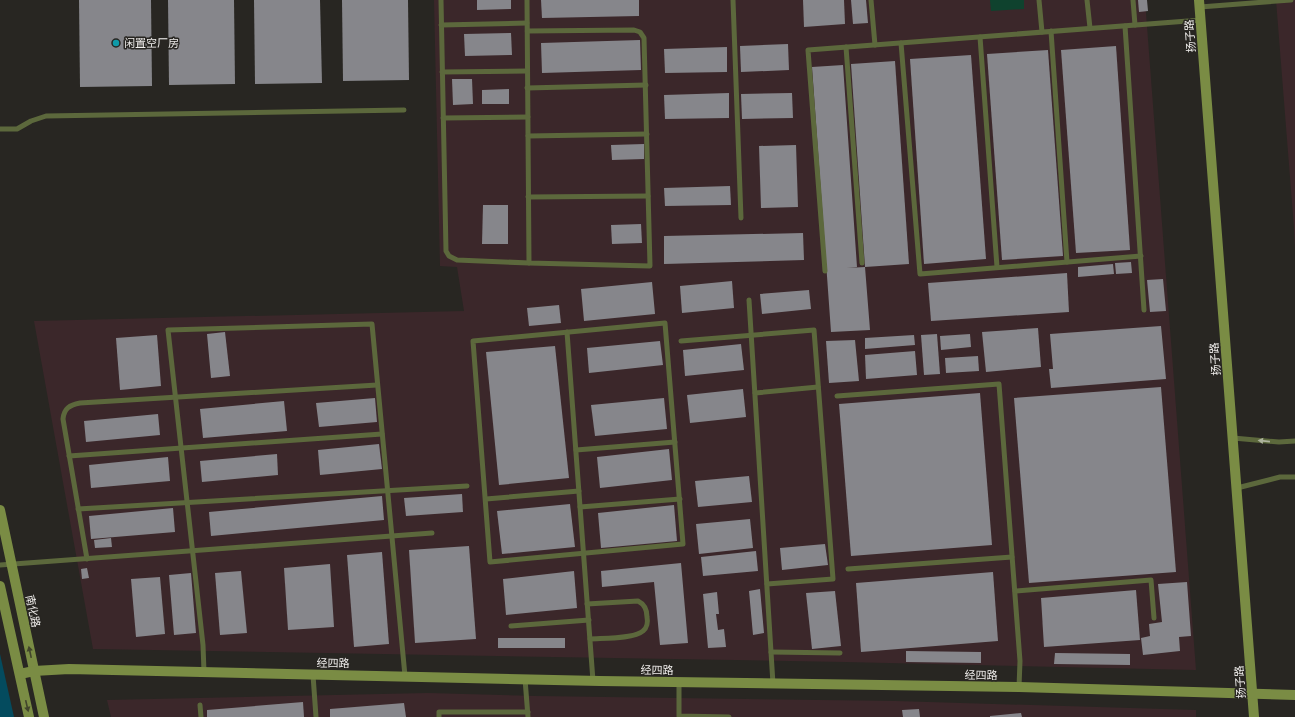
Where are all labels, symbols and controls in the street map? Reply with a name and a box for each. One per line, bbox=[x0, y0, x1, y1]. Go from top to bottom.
street label: 扬子路 bbox=[1182, 19, 1198, 53]
place label: 闲置空厂房 bbox=[124, 36, 179, 50]
marker: 闲置空厂房 bbox=[111, 38, 121, 48]
street label: 扬子路 bbox=[1207, 342, 1223, 376]
one-way arrow bbox=[1258, 437, 1270, 444]
street label: 南化路 bbox=[23, 593, 43, 629]
one-way arrow bbox=[26, 645, 32, 658]
street label: 经四路 bbox=[316, 656, 350, 670]
street label: 经四路 bbox=[640, 663, 674, 677]
street label: 扬子路 bbox=[1232, 665, 1248, 699]
street label: 经四路 bbox=[964, 668, 998, 682]
one-way arrow bbox=[24, 700, 30, 712]

